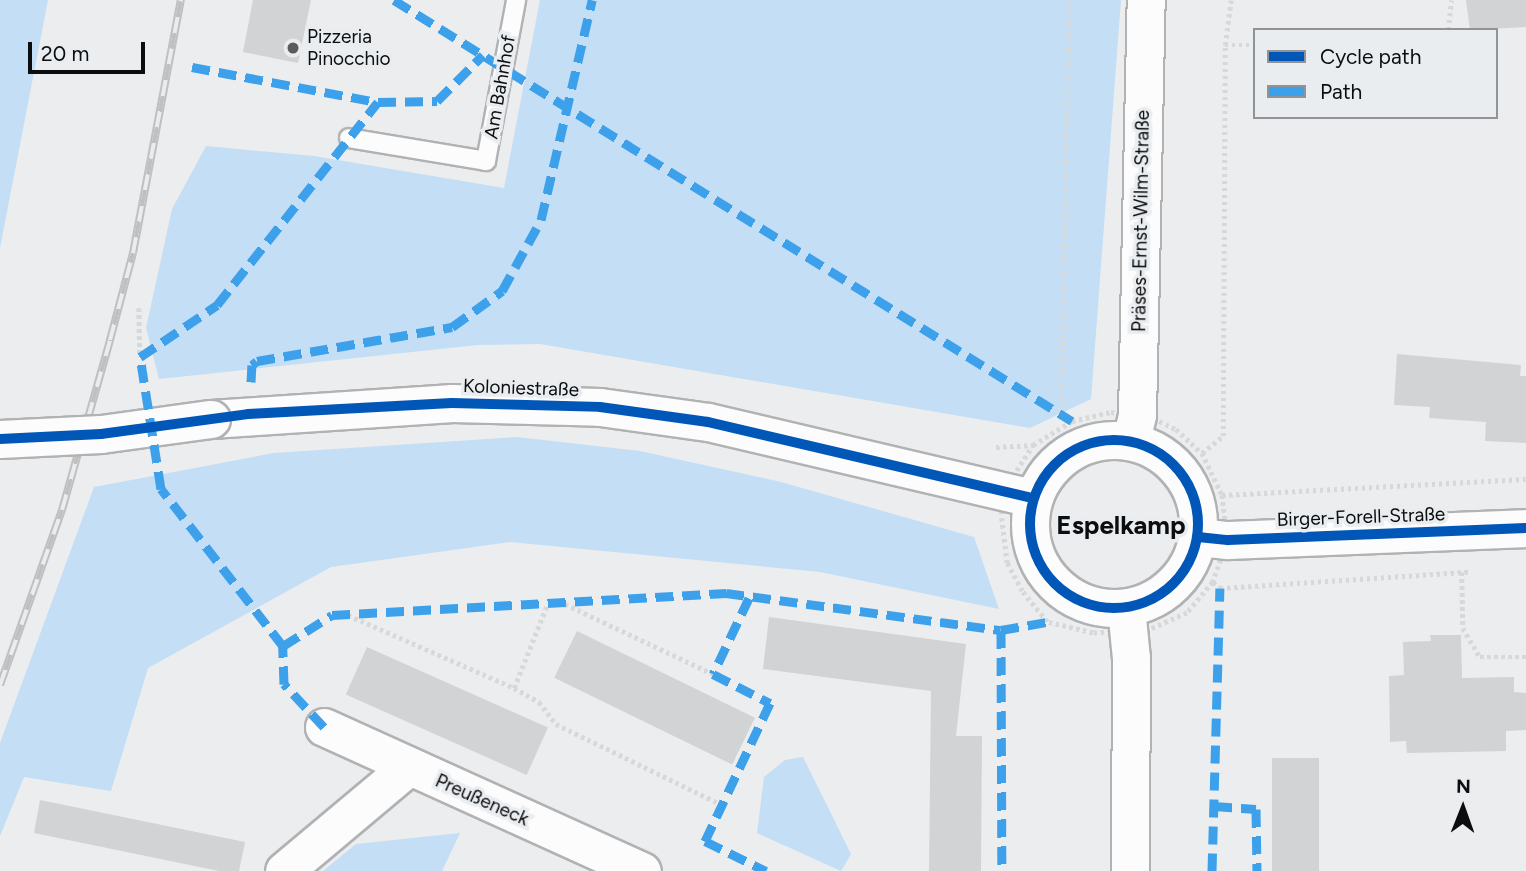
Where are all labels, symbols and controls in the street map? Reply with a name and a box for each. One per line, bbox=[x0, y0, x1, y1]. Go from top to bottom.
place label: Pizzeria Pinocchio bbox=[307, 26, 391, 70]
scale bar bbox=[32, 28, 149, 72]
legend bbox=[1253, 28, 1498, 119]
street label: Am Bahnhof bbox=[480, 33, 520, 141]
marker: Pizzeria Pinocchio bbox=[285, 40, 301, 56]
text: 20 m bbox=[41, 41, 89, 66]
text: Cycle path bbox=[1320, 44, 1421, 69]
text: Path bbox=[1320, 79, 1362, 104]
street label: Präses-Ernst-Wilm-Straße bbox=[1128, 110, 1154, 332]
street label: Koloniestraße bbox=[463, 375, 579, 401]
street label: Birger-Forell-Straße bbox=[1276, 503, 1446, 531]
district label: Espelkamp bbox=[1056, 510, 1186, 542]
street label: Preußeneck bbox=[432, 769, 532, 831]
north arrow bbox=[1428, 773, 1498, 843]
text: N bbox=[1456, 775, 1471, 798]

